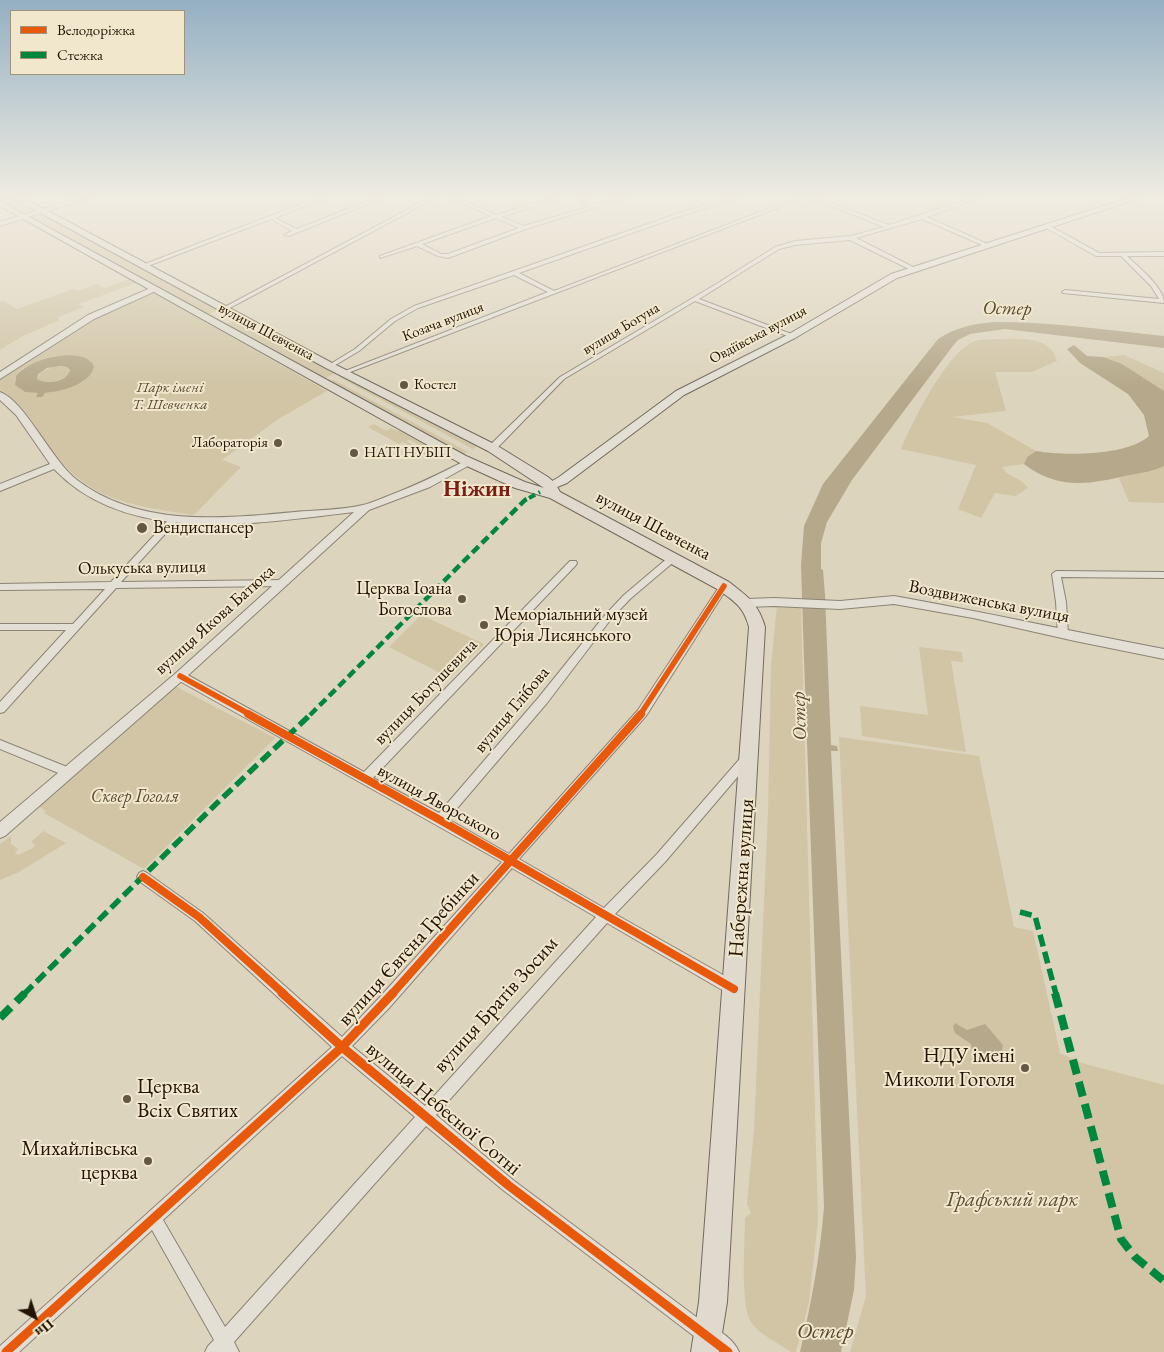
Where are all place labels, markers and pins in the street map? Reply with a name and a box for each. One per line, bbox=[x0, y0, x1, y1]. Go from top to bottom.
place label: Костел bbox=[414, 376, 456, 394]
marker: Костел bbox=[398, 379, 410, 391]
place label: Лабораторія bbox=[192, 434, 268, 452]
marker: Лабораторія bbox=[272, 437, 284, 449]
place label: НАТІ НУБІП bbox=[364, 444, 451, 462]
marker: НАТІ НУБІП bbox=[348, 447, 360, 459]
place label: Вендиспансер bbox=[153, 517, 254, 539]
marker: Вендиспансер bbox=[135, 521, 149, 535]
place label: Церква Іоана Богослова bbox=[356, 578, 452, 620]
marker: Церква Іоана Богослова bbox=[456, 593, 468, 605]
place label: Меморіальний музей Юрія Лисянського bbox=[494, 604, 648, 646]
marker: Меморіальний музей Юрія Лисянського bbox=[478, 619, 490, 631]
place label: НДУ імені Миколи Гоголя bbox=[884, 1043, 1015, 1093]
marker: НДУ імені Миколи Гоголя bbox=[1019, 1062, 1031, 1074]
place label: Церква Всіх Святих bbox=[137, 1074, 238, 1124]
marker: Церква Всіх Святих bbox=[121, 1093, 133, 1105]
place label: Михайлівська церква bbox=[21, 1136, 138, 1186]
marker: Михайлівська церква bbox=[142, 1155, 154, 1167]

